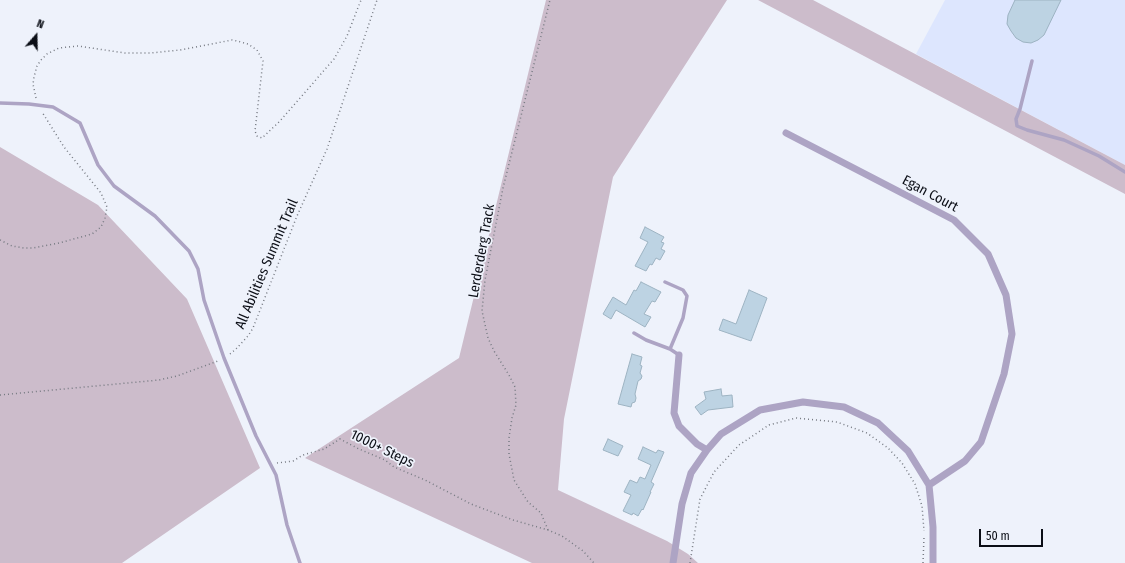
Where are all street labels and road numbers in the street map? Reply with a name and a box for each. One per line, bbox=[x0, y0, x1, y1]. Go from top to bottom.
street label: Egan Court bbox=[899, 172, 961, 216]
street label: All Abilities Summit Trail bbox=[232, 196, 302, 332]
street label: Lerderderg Track bbox=[465, 203, 499, 299]
street label: 1000+ Steps bbox=[347, 426, 417, 472]

